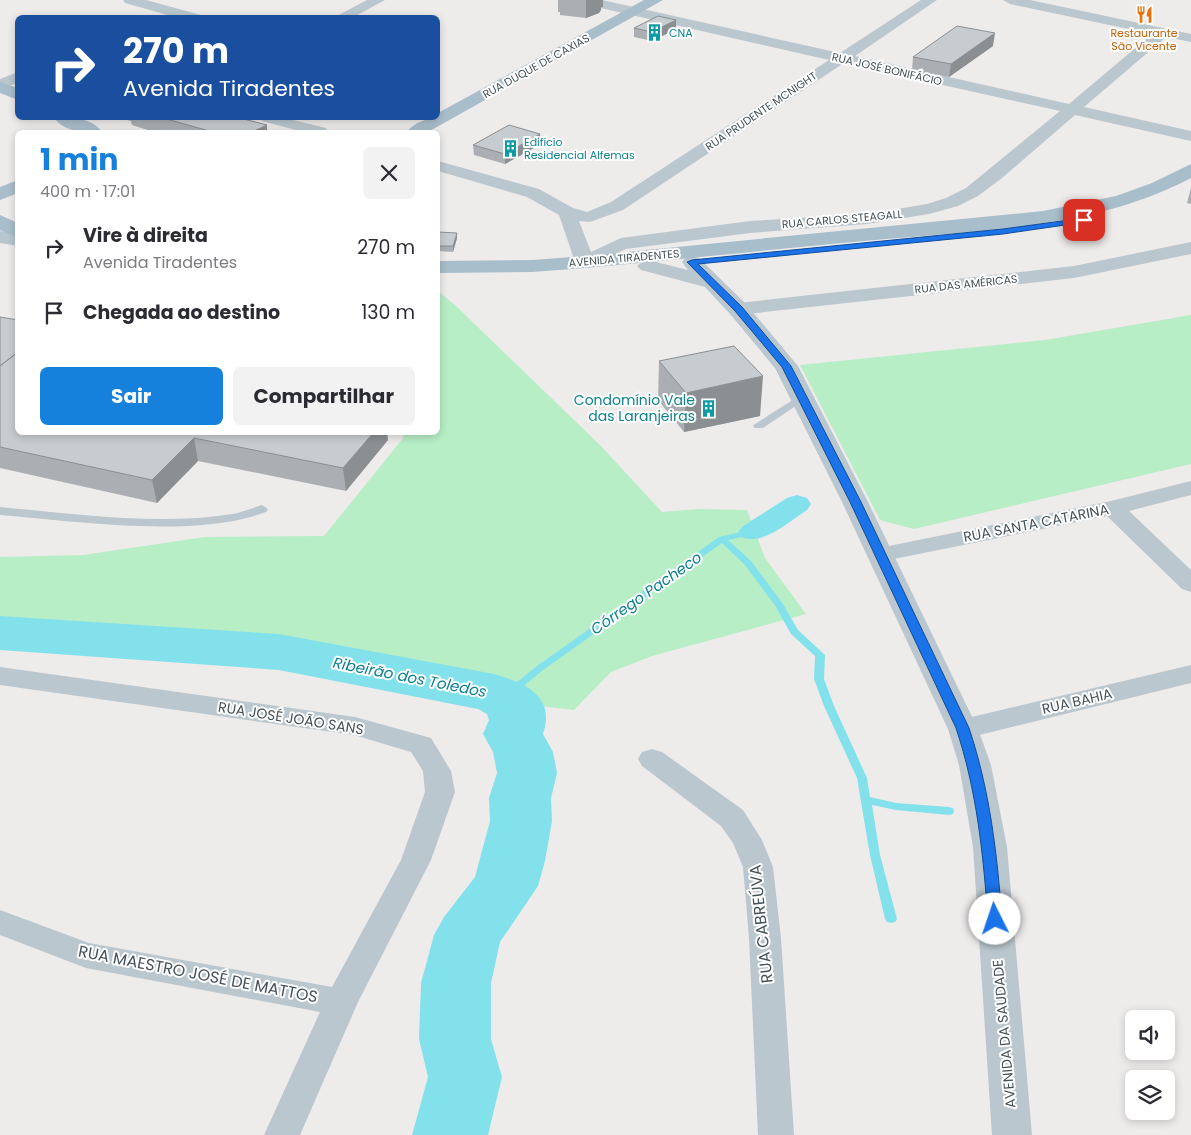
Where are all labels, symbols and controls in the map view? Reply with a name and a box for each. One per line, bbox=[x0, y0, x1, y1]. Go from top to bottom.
restaurant icon: Restaurante São Vicente bbox=[1134, 5, 1154, 25]
building icon: CNA bbox=[645, 23, 665, 43]
place label: CNA bbox=[669, 25, 693, 41]
place label: Restaurante São Vicente bbox=[1110, 25, 1178, 54]
text: 270 m bbox=[123, 26, 229, 75]
street label: RUA DUQUE DE CAXIAS bbox=[480, 30, 592, 102]
icon: right bbox=[40, 35, 105, 100]
street label: RUA JOSÉ BONIFÁCIO bbox=[830, 49, 944, 90]
street label: RUA PRUDENTE MCNIGHT bbox=[702, 68, 820, 154]
text: Avenida Tiradentes bbox=[123, 73, 335, 104]
place label: Edifício Residencial Alfemas bbox=[524, 134, 635, 163]
text: 1 min bbox=[40, 138, 118, 181]
building icon: Edifício Residencial Alfemas bbox=[500, 138, 520, 158]
button: close bbox=[363, 147, 415, 199]
text: 400 m · 17:01 bbox=[40, 180, 135, 203]
pin bbox=[1063, 199, 1105, 241]
street label: RUA CARLOS STEAGALL bbox=[781, 206, 903, 232]
icon: arrive bbox=[1070, 206, 1098, 234]
text: Vire à direita bbox=[83, 222, 208, 249]
icon: right bbox=[40, 234, 68, 262]
text: 270 m bbox=[357, 234, 415, 261]
street label: AVENIDA TIRADENTES bbox=[568, 245, 680, 271]
text: Avenida Tiradentes bbox=[83, 251, 237, 274]
street label: RUA DAS AMÉRICAS bbox=[914, 271, 1018, 297]
icon: arrive bbox=[40, 299, 68, 327]
text: Chegada ao destino bbox=[83, 299, 280, 326]
text: 130 m bbox=[361, 299, 415, 326]
button: Sair bbox=[40, 367, 223, 425]
button: Compartilhar bbox=[233, 367, 415, 425]
place label: Condomínio Vale das Laranjeiras bbox=[574, 390, 695, 426]
building icon: Condomínio Vale das Laranjeiras bbox=[699, 398, 719, 418]
street label: RUA SANTA CATARINA bbox=[962, 499, 1110, 547]
water label: Córrego Pacheco bbox=[586, 547, 706, 639]
water label: Ribeirão dos Toledos bbox=[331, 652, 489, 702]
street label: RUA BAHIA bbox=[1040, 683, 1114, 719]
street label: RUA JOSÉ JOÃO SANS bbox=[217, 697, 365, 739]
street label: RUA CABREÚVA bbox=[743, 863, 779, 984]
position arrow bbox=[968, 892, 1020, 944]
street label: RUA MAESTRO JOSÉ DE MATTOS bbox=[76, 939, 320, 1009]
street label: AVENIDA DA SAUDADE bbox=[988, 959, 1020, 1109]
map controls bbox=[1125, 1010, 1175, 1120]
button: sound bbox=[1125, 1010, 1175, 1060]
button: layers bbox=[1125, 1070, 1175, 1120]

